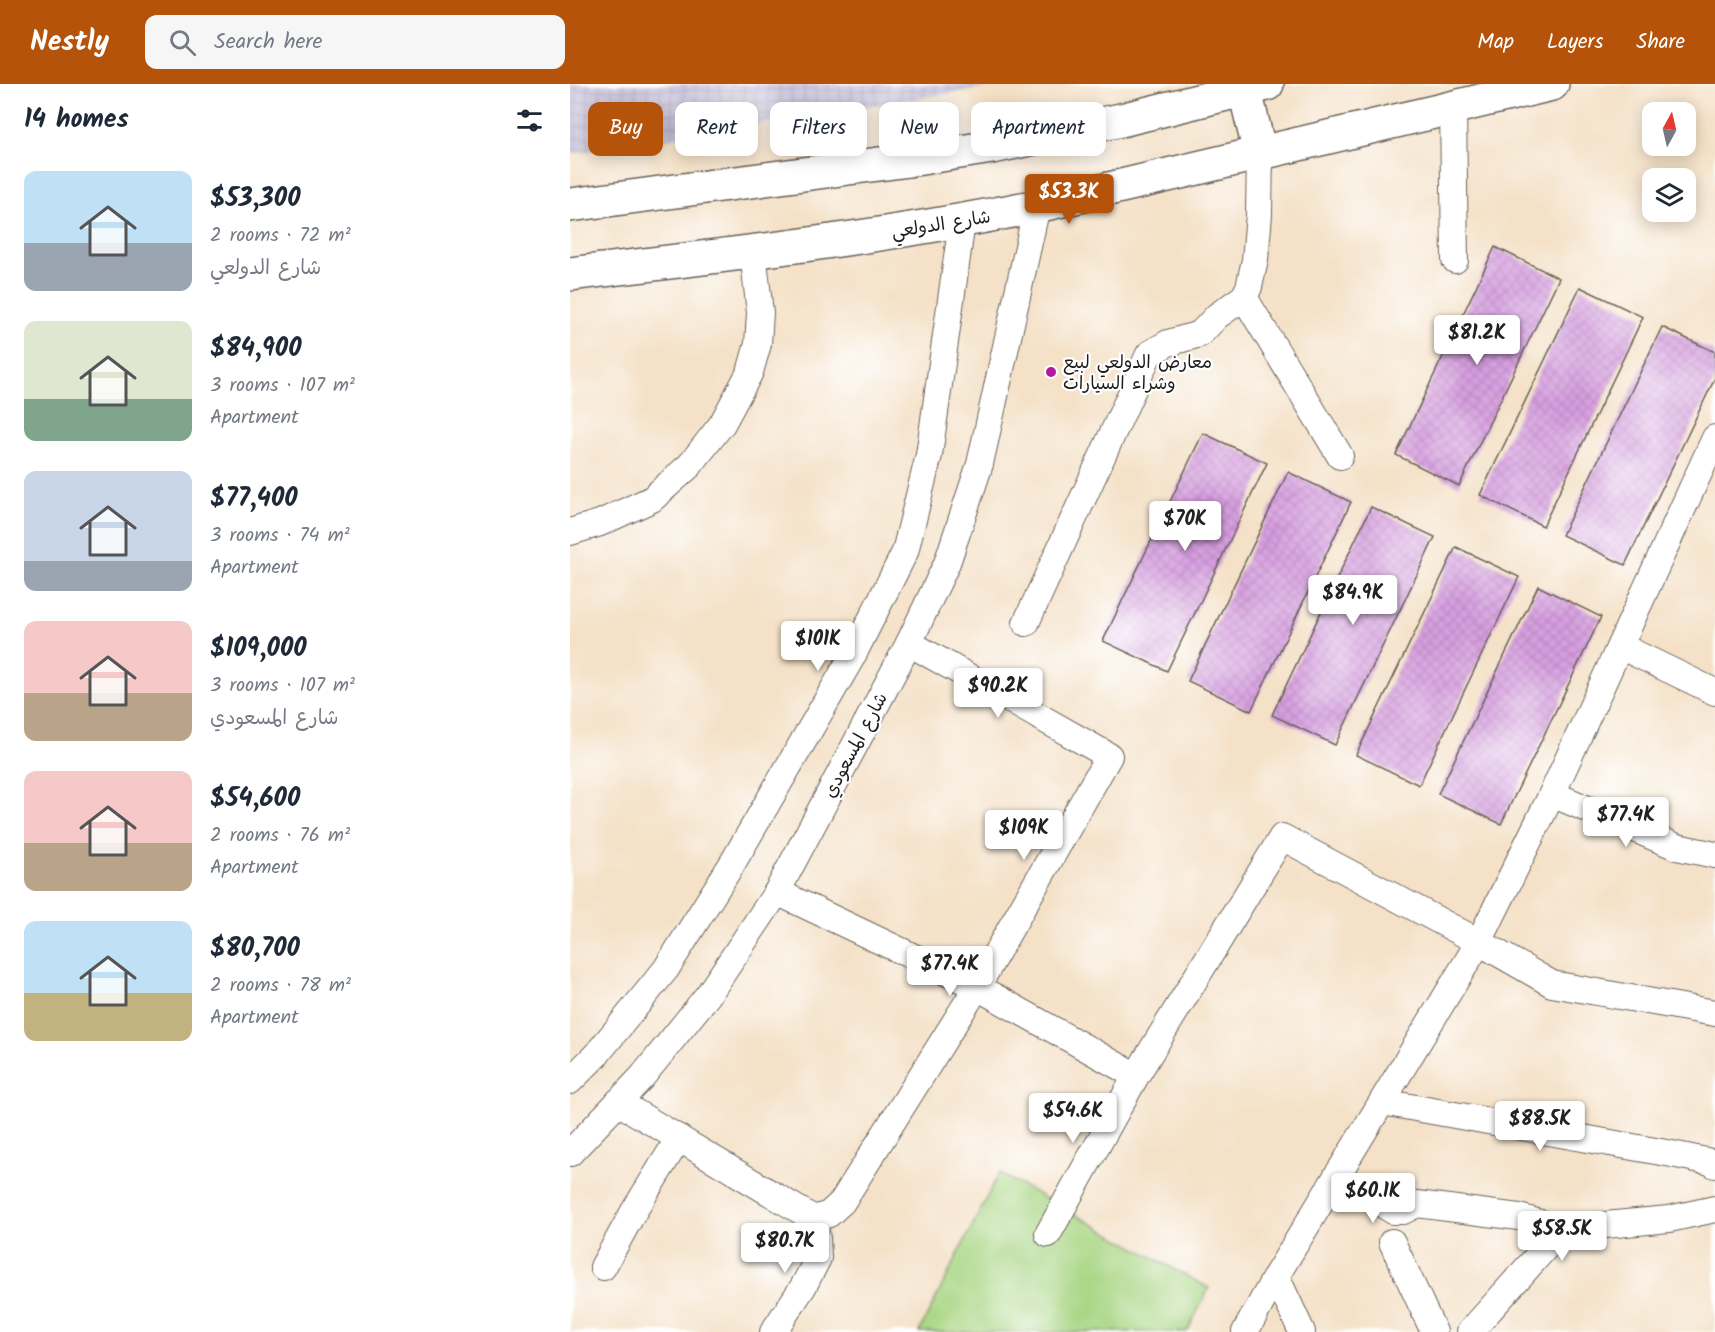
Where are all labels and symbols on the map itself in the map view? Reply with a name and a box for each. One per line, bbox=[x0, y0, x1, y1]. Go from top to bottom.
north arrow bbox=[1642, 102, 1696, 156]
pin: $53.3K bbox=[1020, 174, 1118, 225]
street label: شارع الدولعي bbox=[890, 203, 993, 248]
pin: $81.2K bbox=[1428, 315, 1526, 366]
place label: معارض الدولعي لبيع وشراء السيارات bbox=[1063, 349, 1212, 399]
marker: معارض الدولعي لبيع وشراء السيارات bbox=[1044, 365, 1058, 379]
pin: $70K bbox=[1149, 501, 1221, 552]
pin: $84.9K bbox=[1304, 575, 1402, 626]
pin: $101K bbox=[776, 621, 860, 672]
pin: $90.2K bbox=[949, 668, 1047, 719]
street label: شارع المسعودي bbox=[816, 688, 896, 804]
pin: $77.4K bbox=[1577, 797, 1675, 848]
pin: $109K bbox=[982, 810, 1066, 861]
pin: $77.4K bbox=[901, 946, 999, 997]
pin: $54.6K bbox=[1024, 1093, 1122, 1144]
pin: $88.5K bbox=[1491, 1101, 1589, 1152]
pin: $60.1K bbox=[1324, 1173, 1422, 1224]
pin: $58.5K bbox=[1513, 1211, 1611, 1262]
pin: $80.7K bbox=[736, 1223, 834, 1274]

